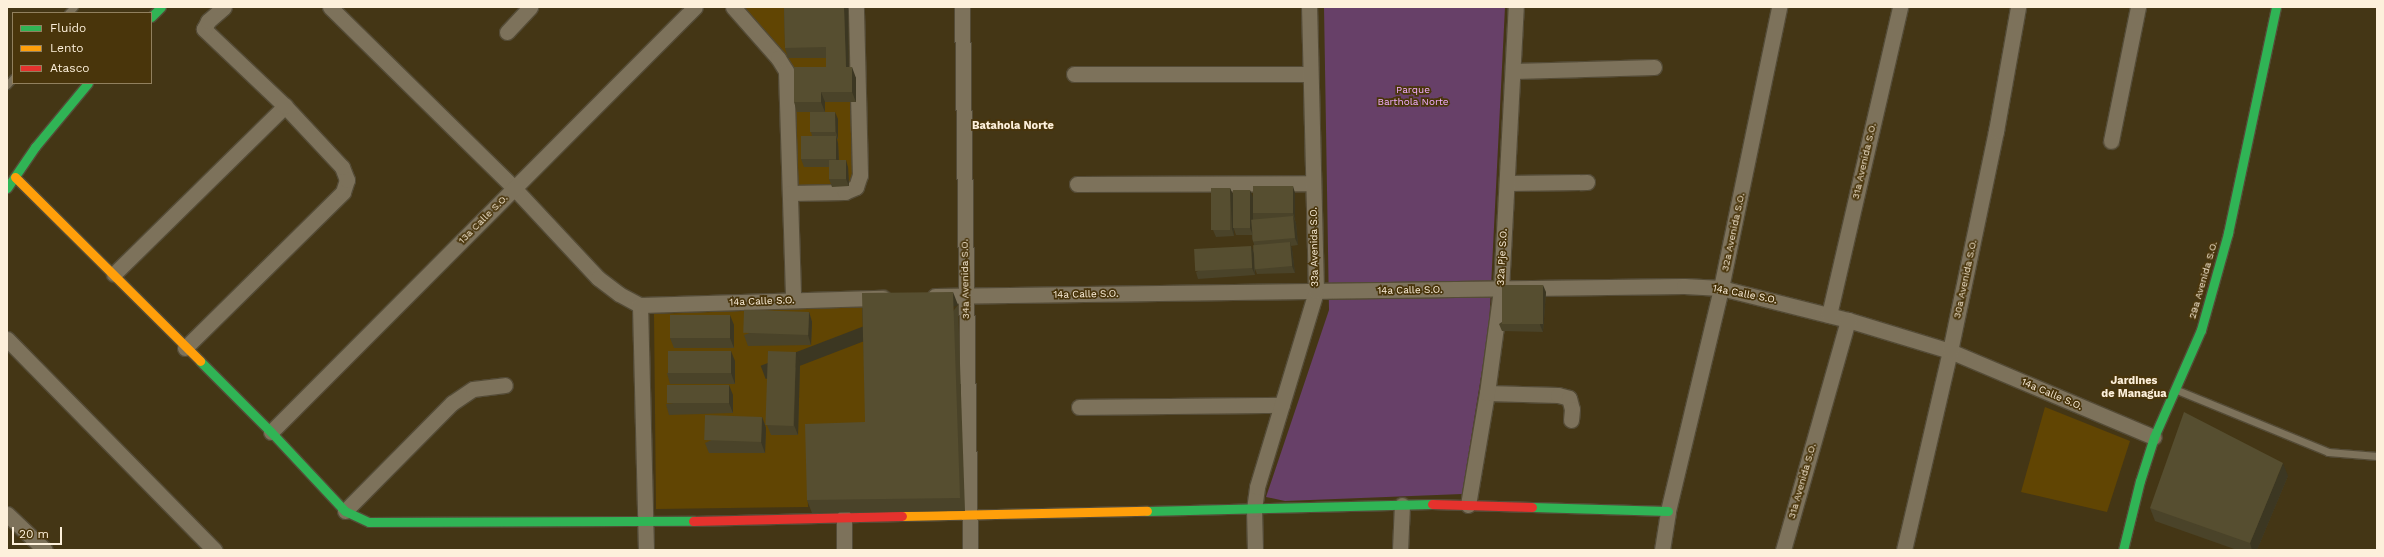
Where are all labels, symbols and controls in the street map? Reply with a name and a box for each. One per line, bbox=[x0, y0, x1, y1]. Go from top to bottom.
legend bbox=[12, 12, 152, 84]
text: Fluido bbox=[50, 21, 86, 35]
text: Lento bbox=[50, 41, 84, 55]
text: Atasco bbox=[50, 61, 90, 75]
park label: Parque Barthola Norte bbox=[1377, 83, 1449, 106]
district label: Batahola Norte bbox=[972, 119, 1054, 133]
street label: 31a Avenida S.O. bbox=[1849, 121, 1879, 201]
street label: 32a Avenida S.O. bbox=[1719, 191, 1747, 273]
street label: 13a Calle S.O. bbox=[456, 192, 510, 246]
street label: 33a Avenida S.O. bbox=[1307, 207, 1321, 287]
street label: 32a Pje S.O. bbox=[1495, 228, 1509, 286]
street label: 34a Avenida S.O. bbox=[958, 238, 972, 320]
street label: 30a Avenida S.O. bbox=[1951, 238, 1979, 320]
street label: 29a Avenida S.O. bbox=[2186, 239, 2220, 321]
street label: 14a Calle S.O. bbox=[1712, 282, 1778, 306]
street label: 14a Calle S.O. bbox=[1377, 283, 1443, 297]
street label: 14a Calle S.O. bbox=[1053, 287, 1119, 301]
street label: 14a Calle S.O. bbox=[729, 294, 795, 308]
district label: Jardines de Managua bbox=[2101, 375, 2167, 401]
street label: 14a Calle S.O. bbox=[2020, 376, 2084, 412]
street label: 31a Avenida S.O. bbox=[1785, 441, 1819, 521]
scale bar bbox=[14, 519, 64, 545]
text: 20 m bbox=[19, 527, 49, 541]

